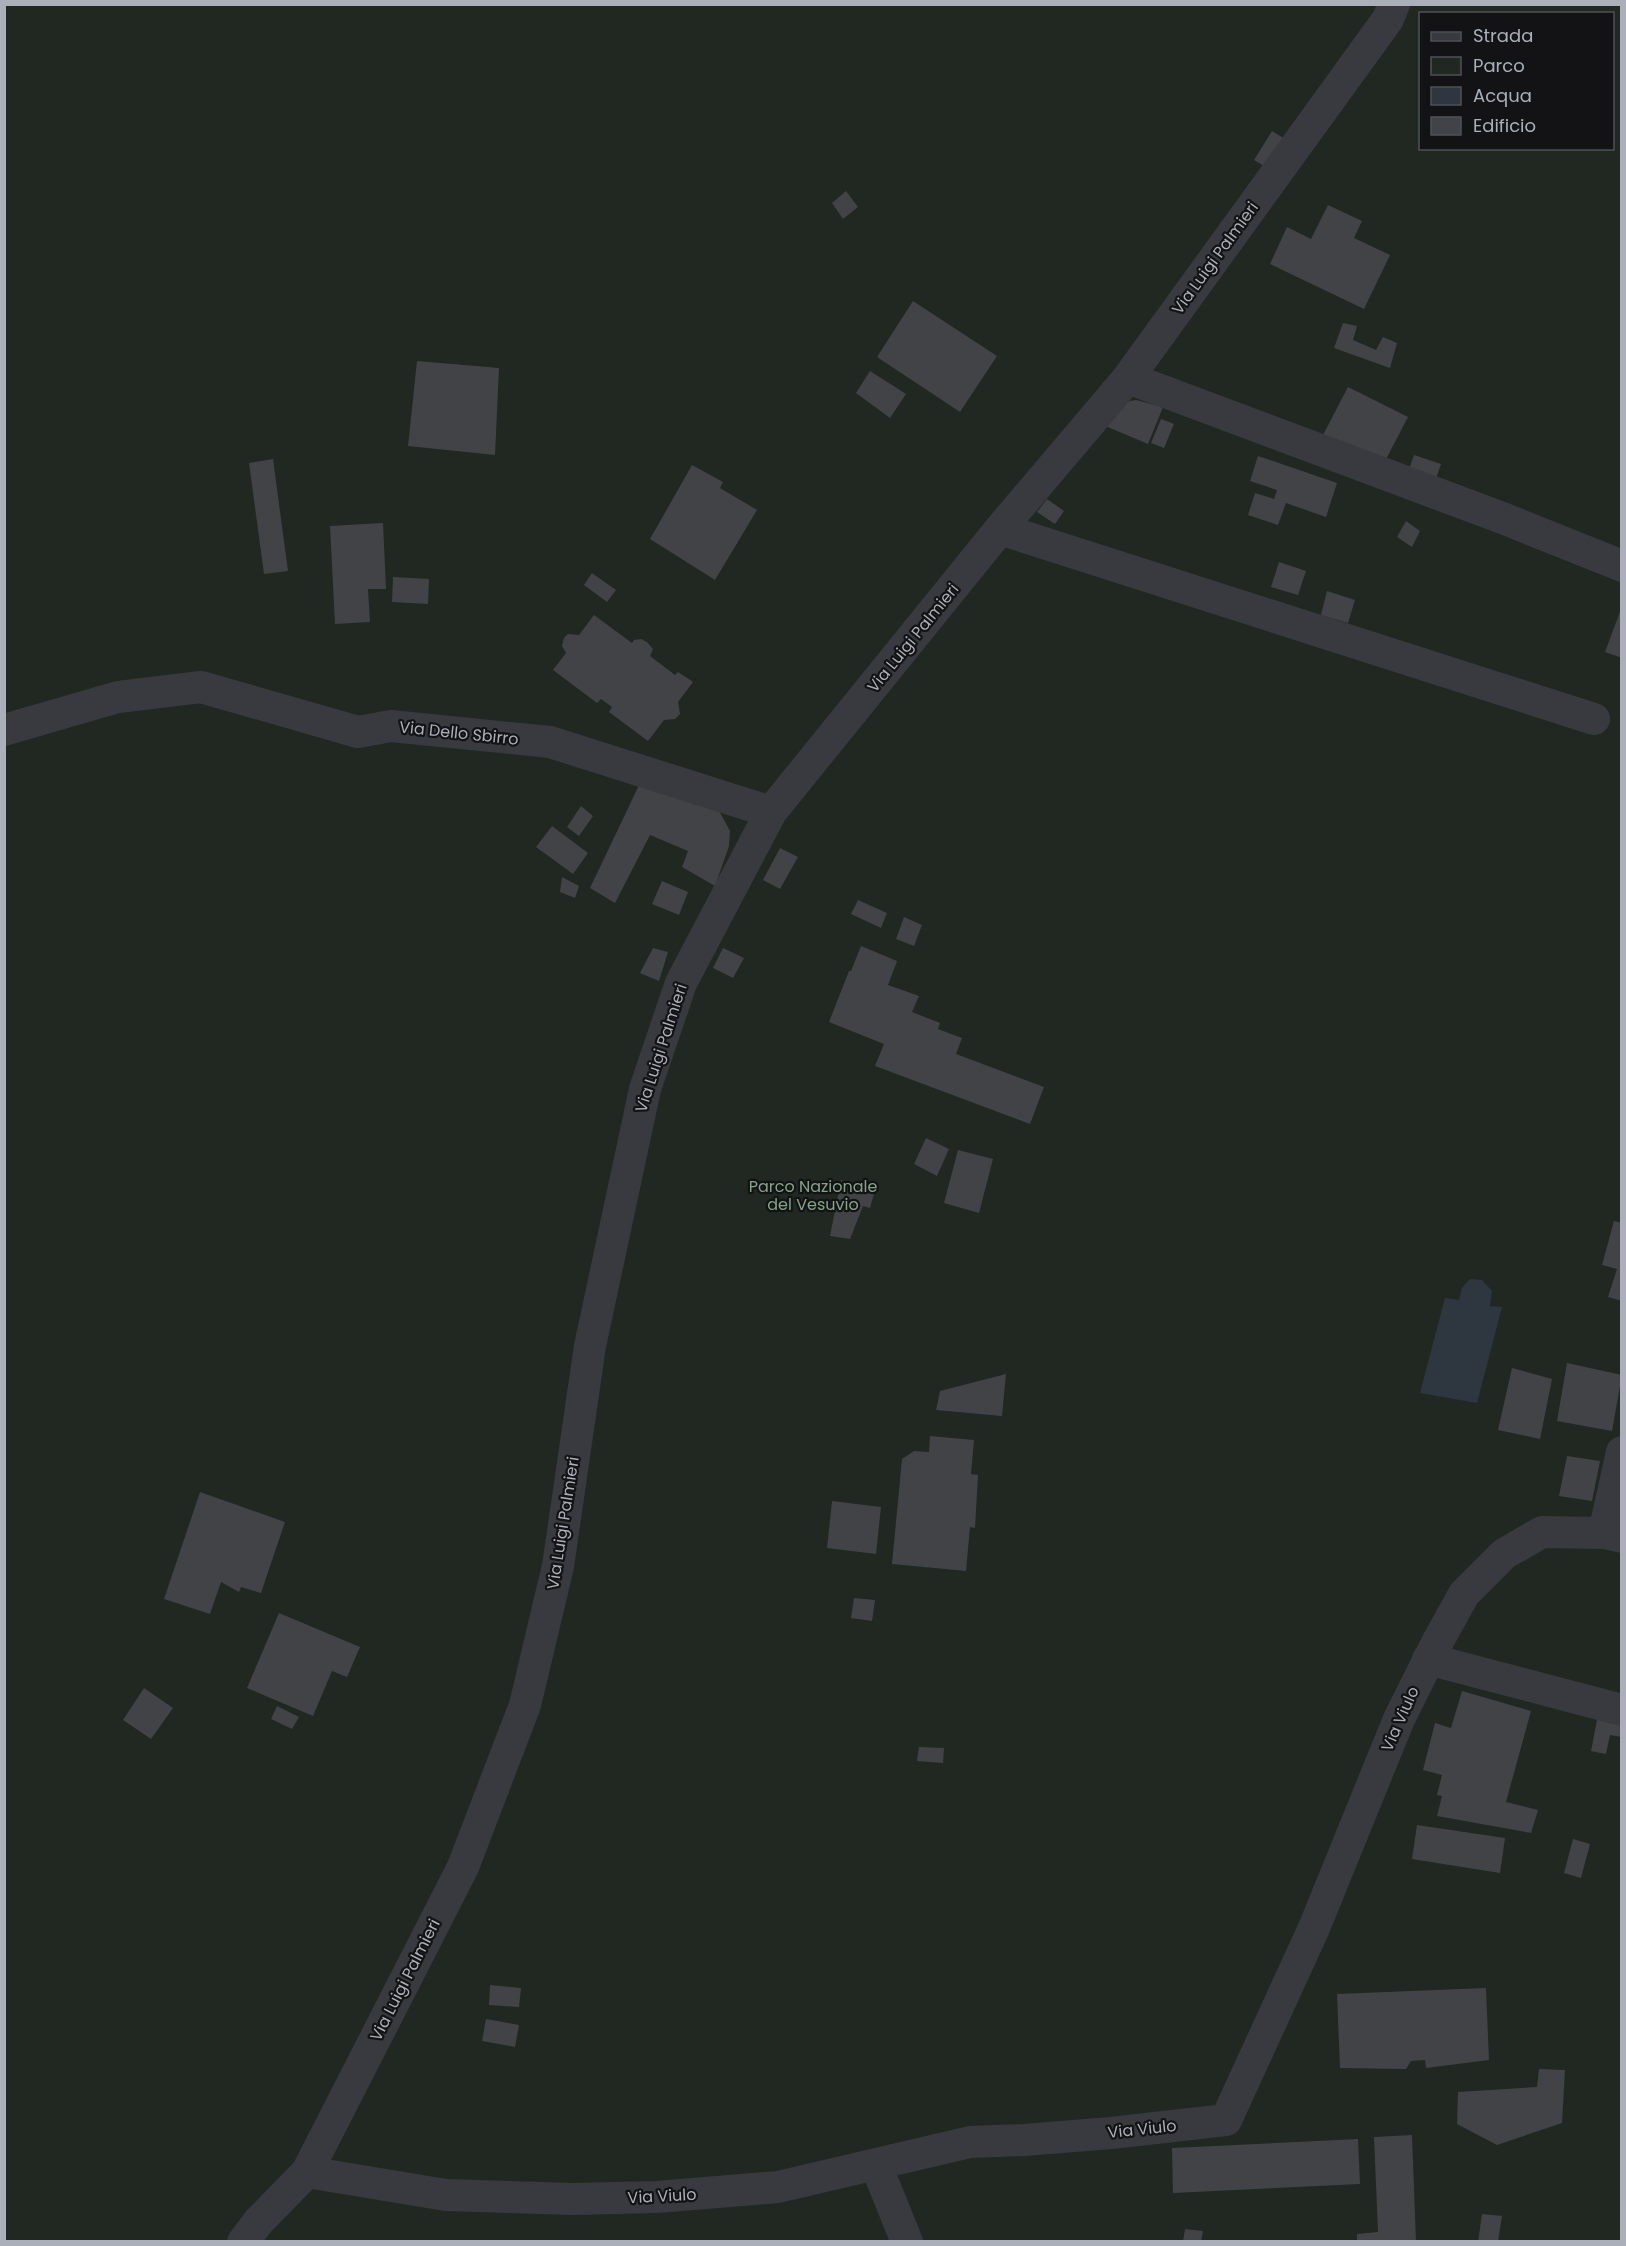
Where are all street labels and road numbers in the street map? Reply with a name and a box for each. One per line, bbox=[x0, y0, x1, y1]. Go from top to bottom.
street label: Via Luigi Palmieri bbox=[1166, 197, 1264, 319]
street label: Via Luigi Palmieri bbox=[862, 579, 964, 697]
street label: Via Dello Sbirro bbox=[398, 715, 520, 751]
street label: Via Luigi Palmieri bbox=[629, 981, 693, 1115]
street label: Via Luigi Palmieri bbox=[541, 1455, 585, 1591]
street label: Via Viulo bbox=[1375, 1683, 1425, 1755]
street label: Via Luigi Palmieri bbox=[364, 1915, 446, 2045]
street label: Via Viulo bbox=[1106, 2114, 1178, 2144]
street label: Via Viulo bbox=[627, 2183, 697, 2209]

